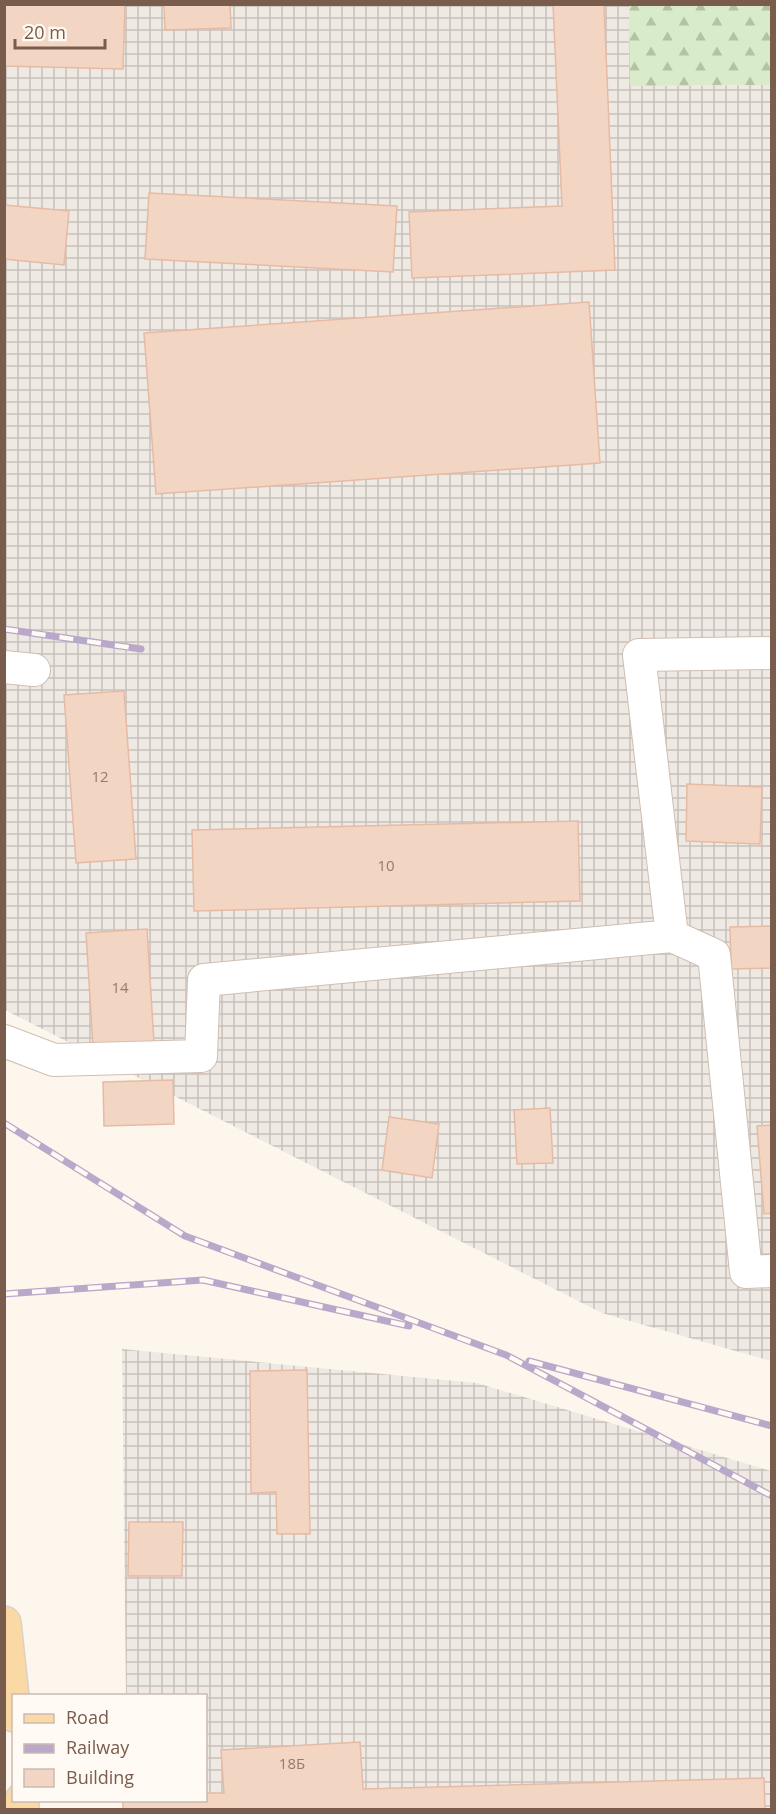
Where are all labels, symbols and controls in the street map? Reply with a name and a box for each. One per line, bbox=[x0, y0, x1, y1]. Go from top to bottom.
scale bar bbox=[15, 12, 105, 50]
text: 20 m bbox=[24, 20, 66, 44]
house number: 12 bbox=[91, 766, 109, 786]
house number: 10 bbox=[377, 855, 395, 875]
house number: 14 bbox=[111, 977, 129, 997]
legend bbox=[12, 1694, 207, 1802]
text: Road bbox=[66, 1705, 109, 1729]
text: Railway bbox=[66, 1735, 130, 1759]
house number: 18Б bbox=[279, 1753, 305, 1773]
text: Building bbox=[66, 1765, 134, 1789]

